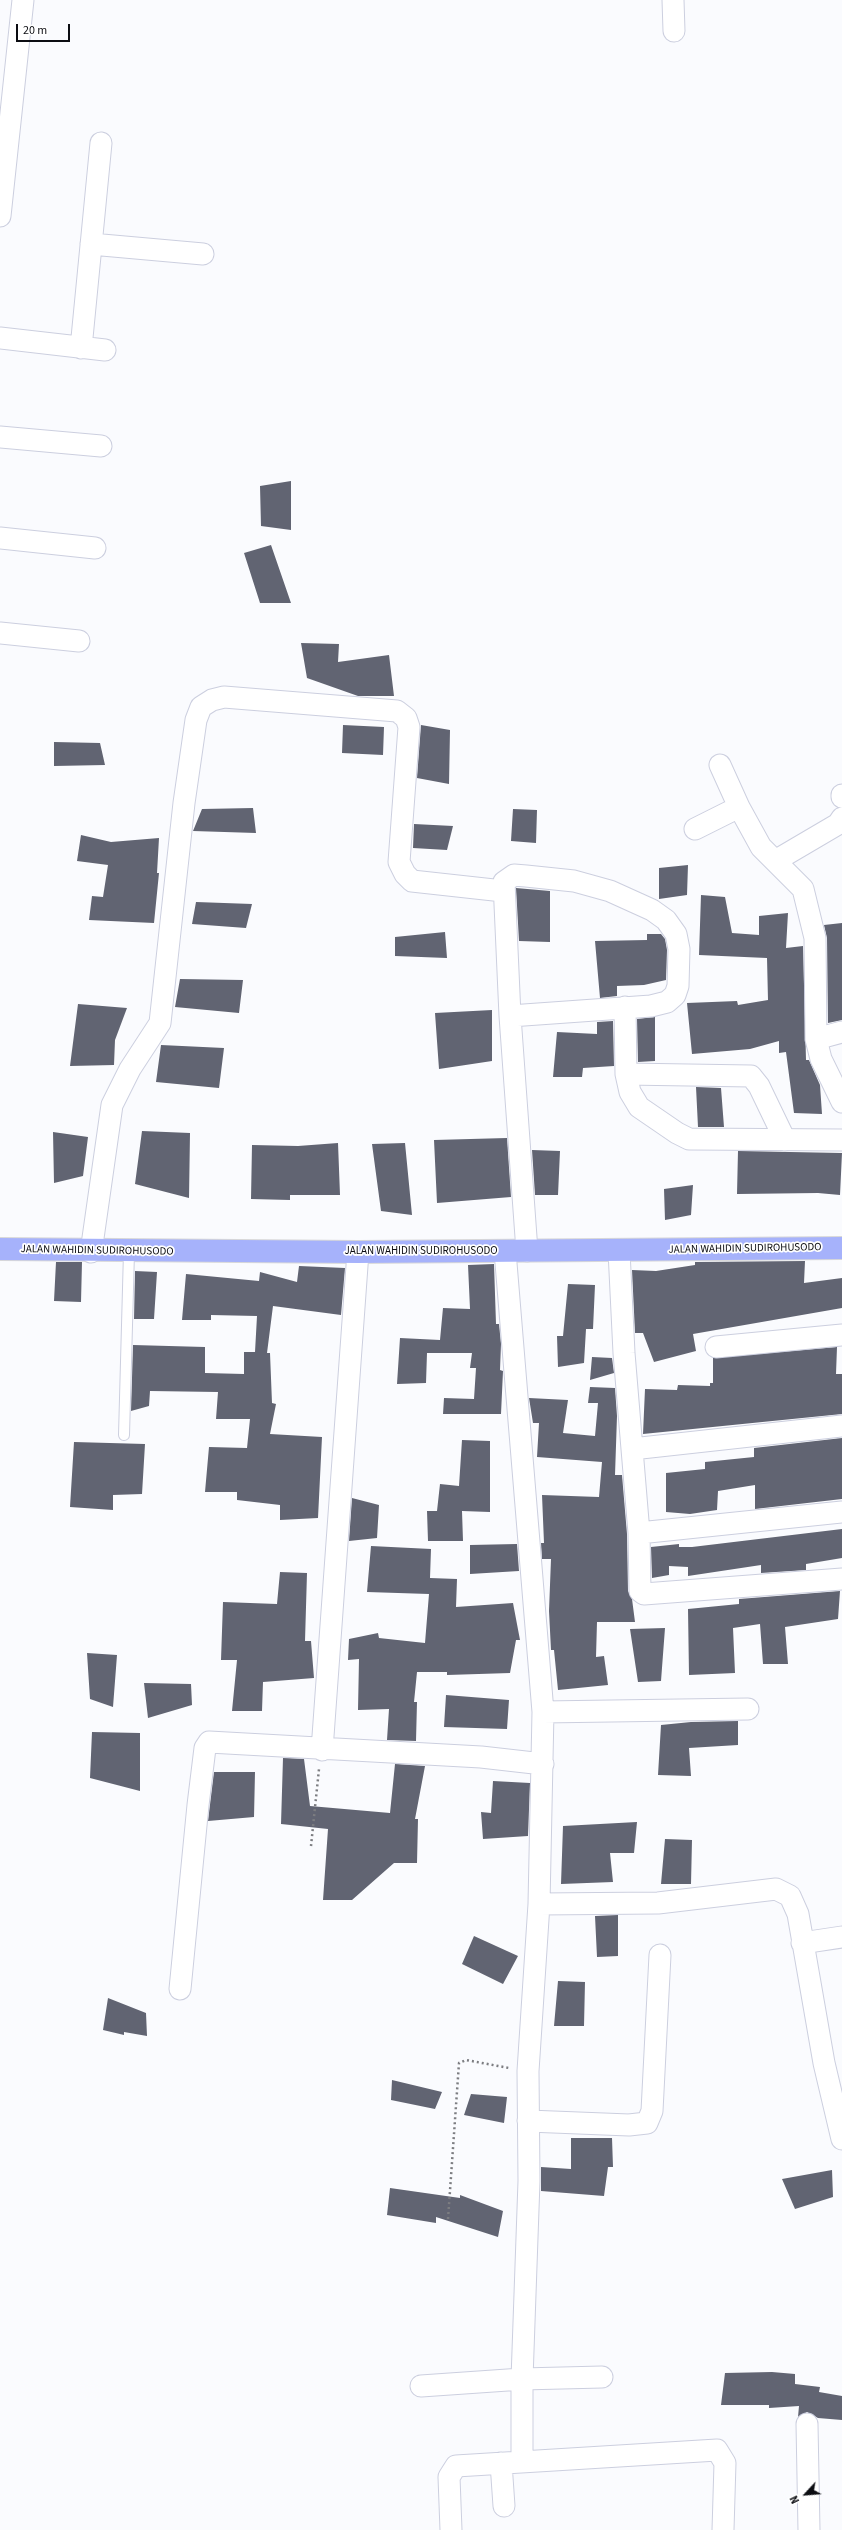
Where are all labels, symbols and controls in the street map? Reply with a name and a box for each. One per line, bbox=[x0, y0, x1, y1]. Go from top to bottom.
scale bar bbox=[18, 16, 72, 42]
text: 20 m bbox=[23, 22, 47, 39]
street label: JALAN WAHIDIN SUDIROHUSODO bbox=[668, 1241, 822, 1257]
street label: JALAN WAHIDIN SUDIROHUSODO bbox=[20, 1243, 174, 1259]
street label: JALAN WAHIDIN SUDIROHUSODO bbox=[344, 1245, 498, 1259]
north arrow bbox=[786, 2474, 826, 2514]
text: N bbox=[786, 2493, 803, 2506]

